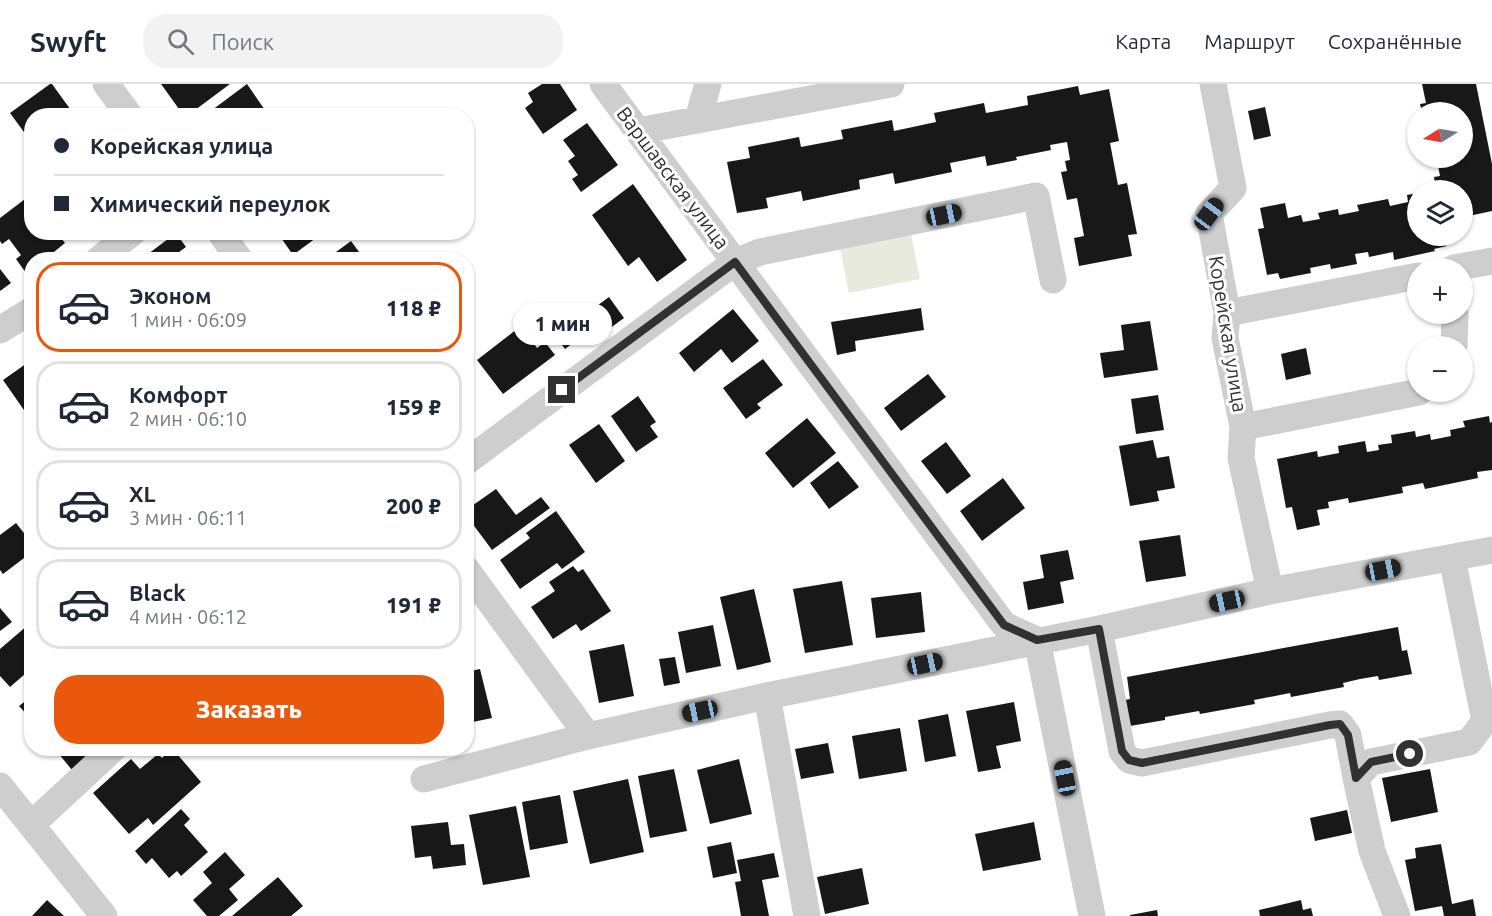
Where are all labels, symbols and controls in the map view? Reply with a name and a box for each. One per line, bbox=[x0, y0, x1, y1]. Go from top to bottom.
search box bbox=[143, 14, 563, 68]
icon: search bbox=[164, 25, 197, 58]
text: Swyft bbox=[30, 26, 107, 57]
text: Поиск bbox=[212, 29, 274, 54]
text: Карта bbox=[1115, 29, 1171, 53]
text: Маршрут bbox=[1204, 29, 1295, 53]
text: Сохранённые bbox=[1328, 29, 1462, 53]
street label: Варшавская улица bbox=[612, 102, 734, 253]
north arrow bbox=[1407, 102, 1473, 168]
map controls bbox=[1407, 102, 1473, 402]
text: Корейская улица bbox=[90, 133, 273, 158]
button: layers bbox=[1407, 180, 1473, 246]
text: Химический переулок bbox=[90, 191, 330, 216]
car bbox=[1191, 194, 1227, 234]
car bbox=[925, 202, 963, 228]
street label: Корейская улица bbox=[1205, 254, 1252, 414]
button: + bbox=[1407, 258, 1473, 324]
icon: car bbox=[57, 280, 111, 334]
text: Эконом bbox=[129, 283, 211, 308]
text: 118 ₽ bbox=[386, 295, 441, 320]
callout: 1 мин bbox=[512, 303, 612, 345]
text: 1 мин · 06:09 bbox=[129, 308, 247, 331]
text: 1 мин bbox=[535, 312, 590, 335]
button: − bbox=[1407, 336, 1473, 402]
route end bbox=[548, 376, 575, 403]
icon: car bbox=[57, 379, 111, 433]
text: Комфорт bbox=[129, 382, 228, 407]
text: 159 ₽ bbox=[386, 394, 441, 419]
text: 2 мин · 06:10 bbox=[129, 407, 247, 430]
icon: car bbox=[57, 478, 111, 532]
text: XL bbox=[129, 481, 156, 506]
text: 200 ₽ bbox=[386, 493, 441, 518]
text: 3 мин · 06:11 bbox=[129, 506, 247, 529]
car bbox=[1364, 558, 1402, 582]
icon: car bbox=[57, 577, 111, 631]
text: Black bbox=[129, 580, 186, 605]
car bbox=[1208, 588, 1246, 614]
text: 191 ₽ bbox=[386, 592, 441, 617]
text: 4 мин · 06:12 bbox=[129, 605, 247, 628]
car bbox=[906, 651, 944, 677]
button: Заказать bbox=[54, 675, 444, 744]
car bbox=[681, 698, 719, 724]
route start bbox=[1396, 740, 1423, 767]
car bbox=[1053, 759, 1077, 797]

